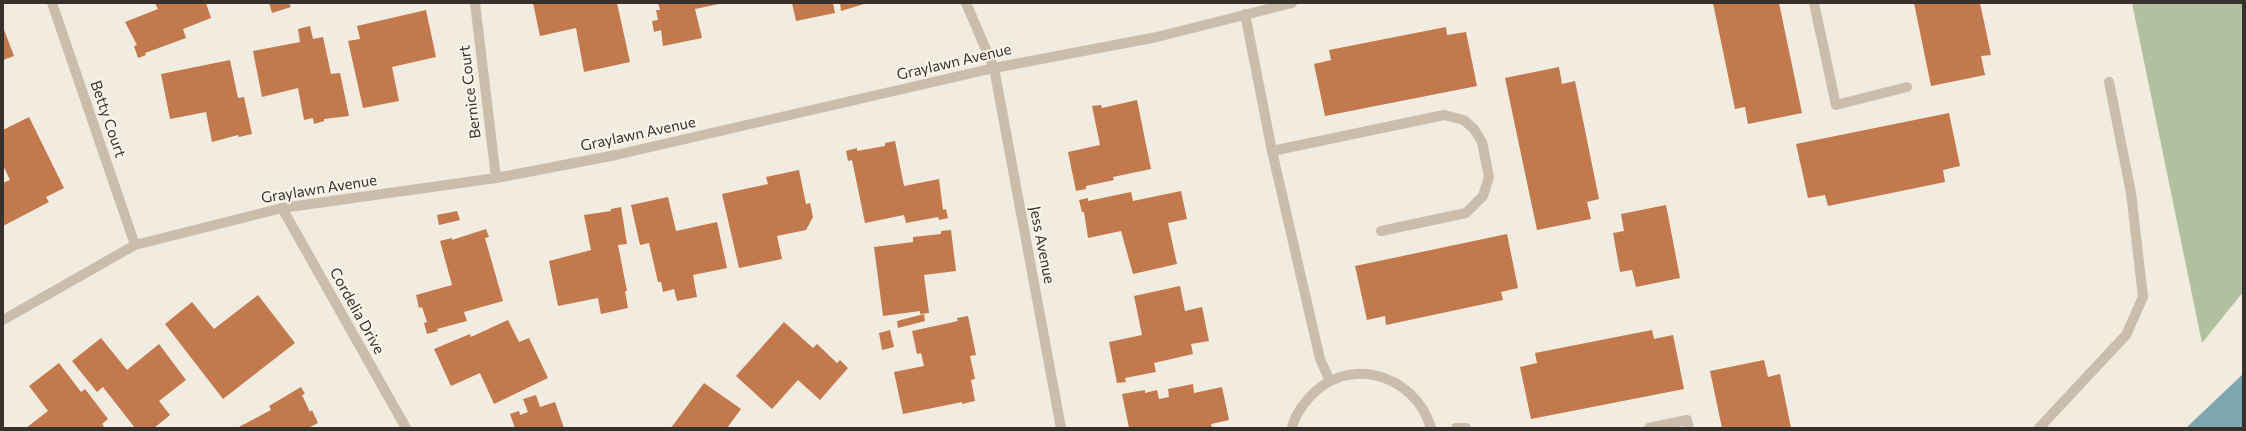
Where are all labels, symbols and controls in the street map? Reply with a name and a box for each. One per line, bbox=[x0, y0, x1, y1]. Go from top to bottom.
street label: Graylawn Avenue bbox=[895, 40, 1013, 84]
street label: Bernice Court bbox=[455, 44, 485, 140]
street label: Betty Court bbox=[86, 78, 130, 160]
street label: Graylawn Avenue bbox=[579, 113, 697, 155]
street label: Graylawn Avenue bbox=[260, 171, 378, 207]
street label: Jess Avenue bbox=[1026, 205, 1058, 285]
street label: Cordelia Drive bbox=[326, 265, 388, 357]

